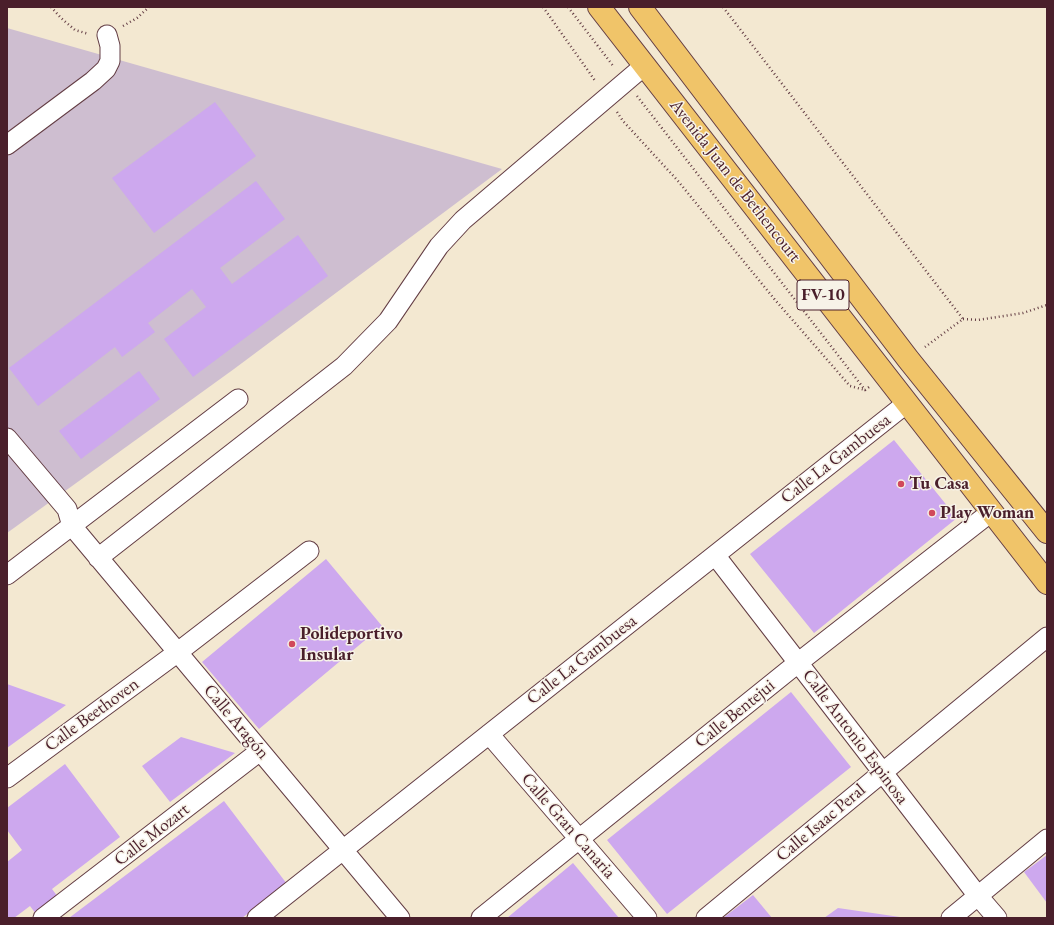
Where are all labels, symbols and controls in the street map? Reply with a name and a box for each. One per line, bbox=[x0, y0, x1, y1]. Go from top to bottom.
street label: Avenida Juan de Bethencourt bbox=[665, 95, 805, 267]
road number: FV-10 bbox=[797, 280, 849, 310]
street label: Calle La Gambuesa bbox=[777, 409, 895, 509]
place label: Tu Casa bbox=[909, 473, 969, 495]
marker: Tu Casa bbox=[896, 479, 906, 489]
place label: Play Woman bbox=[940, 502, 1034, 524]
marker: Play Woman bbox=[927, 508, 937, 518]
street label: Calle La Gambuesa bbox=[523, 610, 641, 710]
place label: Polideportivo Insular bbox=[300, 623, 403, 666]
marker: Polideportivo Insular bbox=[287, 639, 297, 649]
street label: Calle Antonio Espinosa bbox=[797, 665, 913, 809]
street label: Calle Beethoven bbox=[41, 674, 143, 756]
street label: Calle Bentejui bbox=[691, 675, 779, 753]
street label: Calle Aragón bbox=[198, 680, 274, 764]
street label: Calle Gran Canaria bbox=[516, 769, 620, 883]
street label: Calle Isaac Peral bbox=[772, 779, 870, 867]
street label: Calle Mozart bbox=[110, 799, 194, 871]

